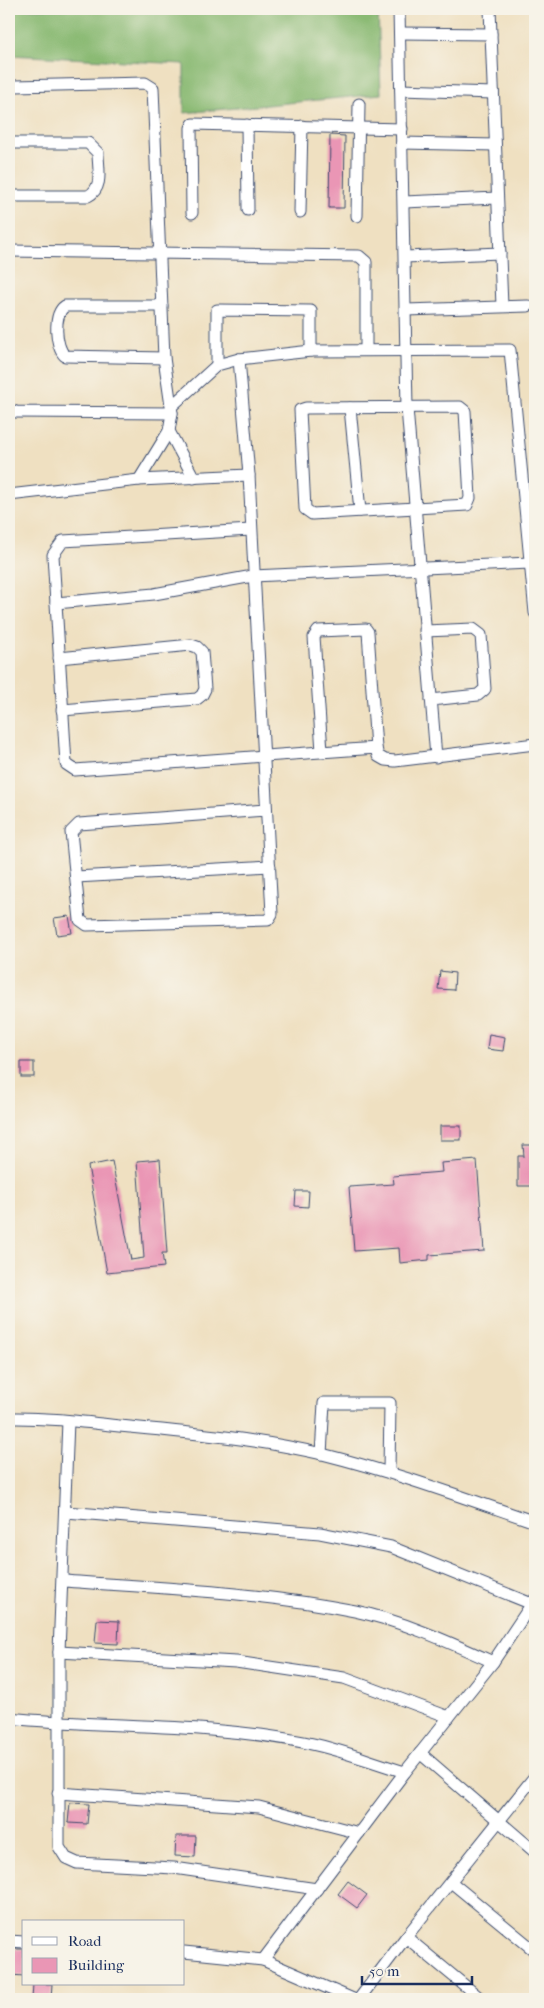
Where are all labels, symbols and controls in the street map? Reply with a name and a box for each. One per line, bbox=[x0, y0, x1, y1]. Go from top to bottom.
legend bbox=[22, 1920, 185, 1986]
text: Road bbox=[68, 1932, 102, 1950]
scale bar bbox=[362, 1953, 472, 1985]
text: Building bbox=[68, 1956, 125, 1974]
text: 50 m bbox=[369, 1962, 400, 1980]

